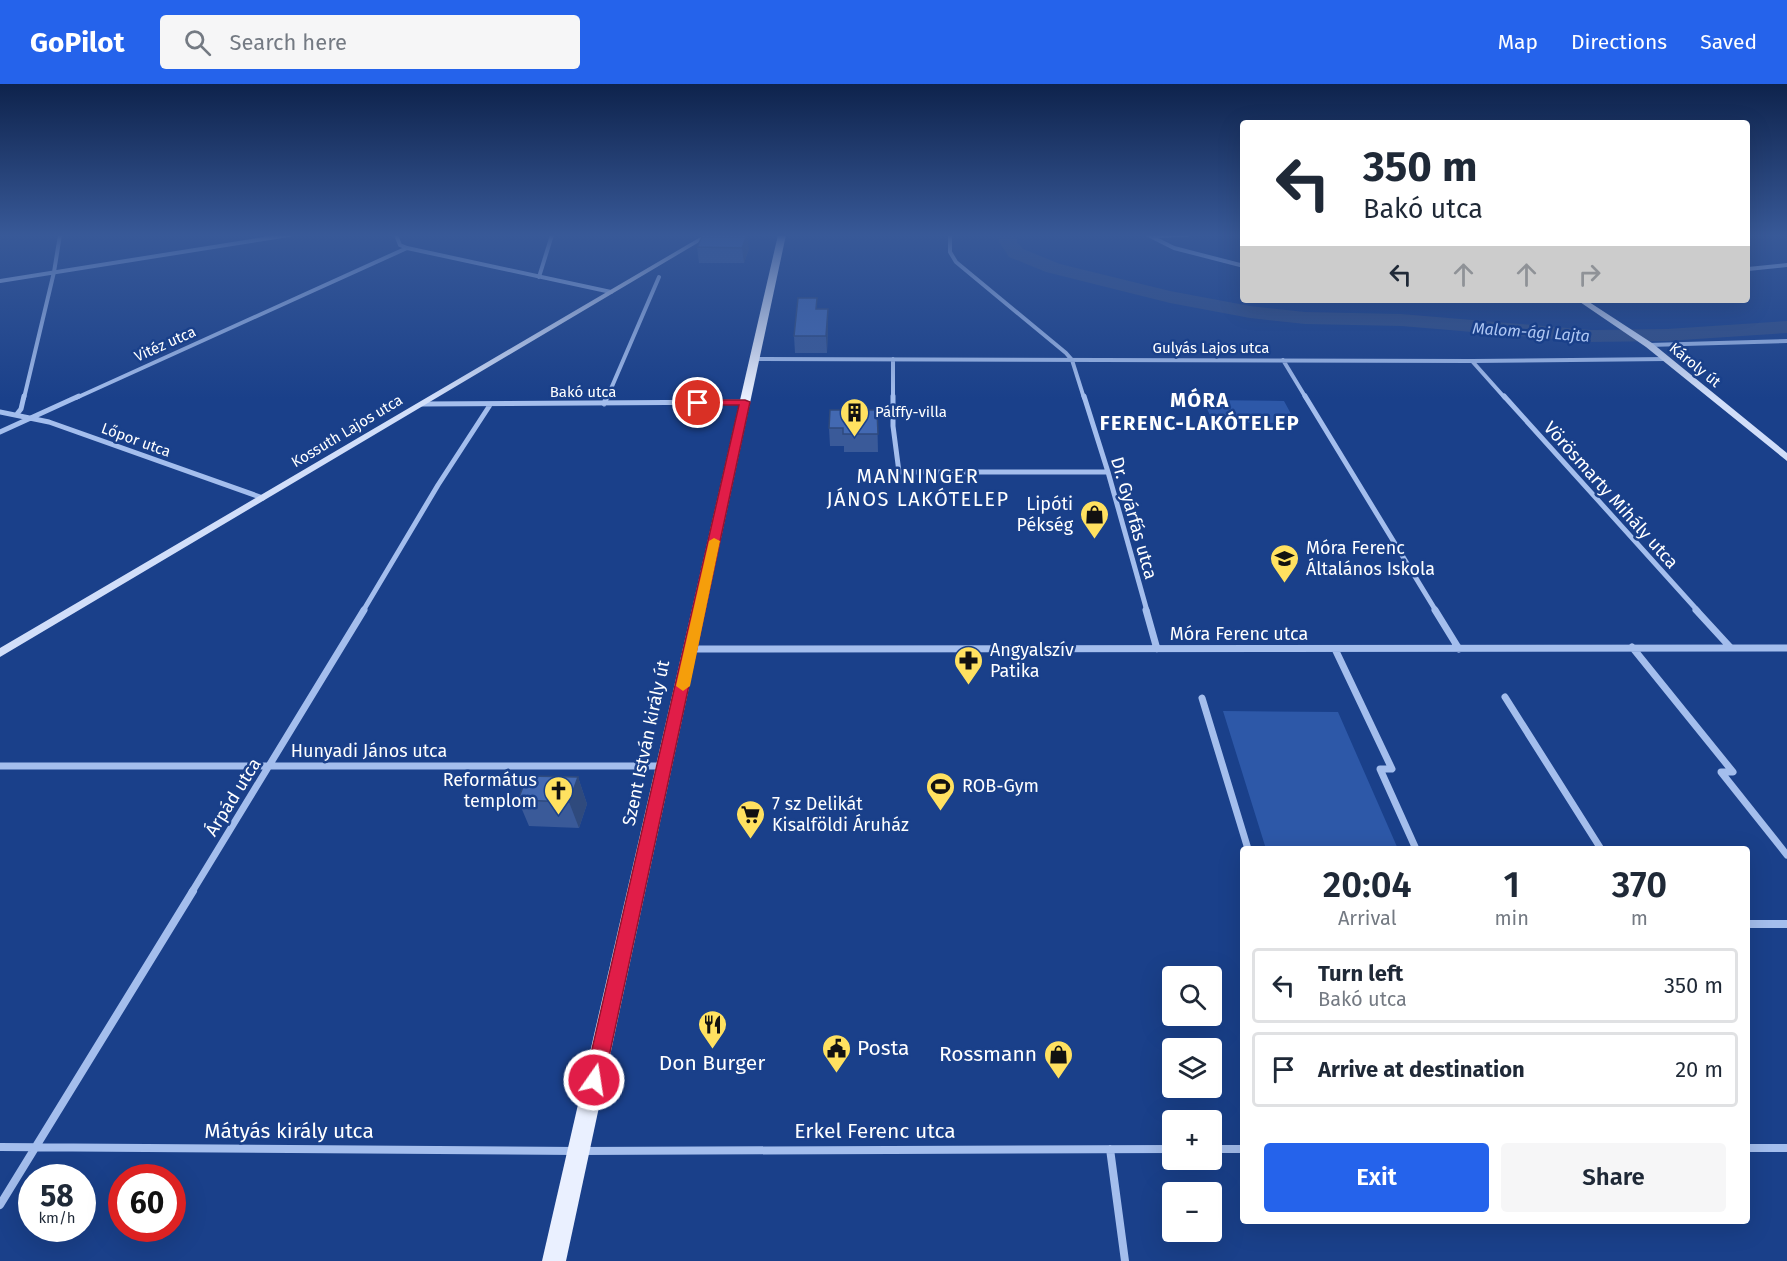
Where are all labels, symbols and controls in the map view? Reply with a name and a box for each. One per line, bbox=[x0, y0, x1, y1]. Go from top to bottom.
search box bbox=[160, 15, 580, 69]
text: GoPilot bbox=[30, 26, 124, 59]
icon: search bbox=[181, 26, 214, 59]
text: Search here bbox=[229, 29, 347, 56]
text: Map bbox=[1498, 29, 1538, 55]
text: Directions bbox=[1571, 29, 1667, 55]
text: Saved bbox=[1700, 29, 1757, 55]
text: 350 m bbox=[1363, 142, 1477, 192]
icon: left bbox=[1264, 144, 1342, 222]
text: Bakó utca bbox=[1363, 193, 1483, 225]
icon: left bbox=[1384, 258, 1417, 291]
icon: ahead bbox=[1447, 258, 1480, 291]
icon: ahead bbox=[1510, 258, 1543, 291]
icon: right bbox=[1573, 258, 1606, 291]
water label: Malom-ági Lajta bbox=[1472, 318, 1590, 346]
street label: Vitéz utca bbox=[131, 322, 199, 366]
street label: Gulyás Lajos utca bbox=[1153, 339, 1269, 357]
street label: Károly út bbox=[1666, 339, 1725, 391]
pin bbox=[672, 377, 723, 428]
street label: Bakó utca bbox=[550, 383, 616, 401]
icon: arrive bbox=[681, 386, 714, 419]
district label: MÓRA FERENC-LAKÓTELEP bbox=[1100, 388, 1300, 435]
street label: Kossuth Lajos utca bbox=[288, 391, 406, 471]
building icon: Pálffy-villa bbox=[838, 396, 870, 438]
place label: Pálffy-villa bbox=[875, 403, 947, 421]
street label: Vörösmarty Mihály utca bbox=[1539, 417, 1683, 573]
street label: Lőpor utca bbox=[99, 419, 173, 461]
street label: Dr. Gyárfás utca bbox=[1106, 454, 1162, 582]
district label: MANNINGER JÁNOS LAKÓTELEP bbox=[826, 464, 1010, 511]
place label: Lipóti Pékség bbox=[1017, 493, 1074, 536]
shop icon: Lipóti Pékség bbox=[1078, 498, 1110, 540]
place label: Móra Ferenc Általános Iskola bbox=[1306, 537, 1435, 580]
school or university icon: Móra Ferenc Általános Iskola bbox=[1269, 542, 1301, 584]
street label: Móra Ferenc utca bbox=[1170, 623, 1308, 645]
place label: Angyalszív Patika bbox=[990, 639, 1074, 682]
pharmacy icon: Angyalszív Patika bbox=[953, 644, 985, 686]
street label: Szent István király út bbox=[618, 658, 674, 828]
street label: Hunyadi János utca bbox=[291, 740, 447, 762]
street label: Árpád utca bbox=[199, 753, 266, 840]
place label: Református templom bbox=[443, 769, 537, 812]
sports icon: ROB-Gym bbox=[925, 770, 957, 812]
church icon: Református templom bbox=[542, 774, 574, 816]
place label: ROB-Gym bbox=[962, 775, 1039, 797]
place label: 7 sz Delikát Kisalföldi Áruház bbox=[772, 793, 909, 836]
supermarket icon: 7 sz Delikát Kisalföldi Áruház bbox=[735, 798, 767, 840]
text: 20:04 bbox=[1323, 863, 1412, 907]
text: 1 bbox=[1503, 863, 1520, 907]
text: 370 bbox=[1612, 863, 1667, 907]
text: Arrival bbox=[1338, 906, 1397, 930]
text: min bbox=[1494, 906, 1529, 930]
text: m bbox=[1631, 906, 1648, 930]
text: Turn left bbox=[1318, 960, 1403, 987]
map controls bbox=[1162, 966, 1222, 1242]
button: search bbox=[1162, 966, 1222, 1026]
icon: left bbox=[1267, 969, 1300, 1002]
text: 350 m bbox=[1664, 972, 1723, 999]
text: Bakó utca bbox=[1318, 987, 1407, 1011]
restaurant icon: Don Burger bbox=[696, 1008, 728, 1050]
public building icon: Posta bbox=[820, 1032, 852, 1074]
place label: Posta bbox=[857, 1035, 910, 1061]
shop icon: Rossmann bbox=[1042, 1038, 1074, 1080]
button: layers bbox=[1162, 1038, 1222, 1098]
place label: Rossmann bbox=[939, 1041, 1037, 1067]
position arrow bbox=[562, 1048, 626, 1112]
place label: Don Burger bbox=[659, 1050, 765, 1076]
icon: arrive bbox=[1267, 1053, 1300, 1086]
text: Arrive at destination bbox=[1318, 1056, 1525, 1083]
text: 20 m bbox=[1675, 1056, 1723, 1083]
button: + bbox=[1162, 1110, 1222, 1170]
street label: Mátyás király utca bbox=[204, 1118, 374, 1144]
street label: Erkel Ferenc utca bbox=[794, 1118, 956, 1144]
button: Exit bbox=[1264, 1143, 1489, 1212]
button: Share bbox=[1501, 1143, 1726, 1212]
speed limit sign: 60 bbox=[108, 1164, 186, 1242]
text: 58 bbox=[40, 1178, 74, 1214]
button: − bbox=[1162, 1182, 1222, 1242]
text: km/h bbox=[38, 1209, 76, 1227]

